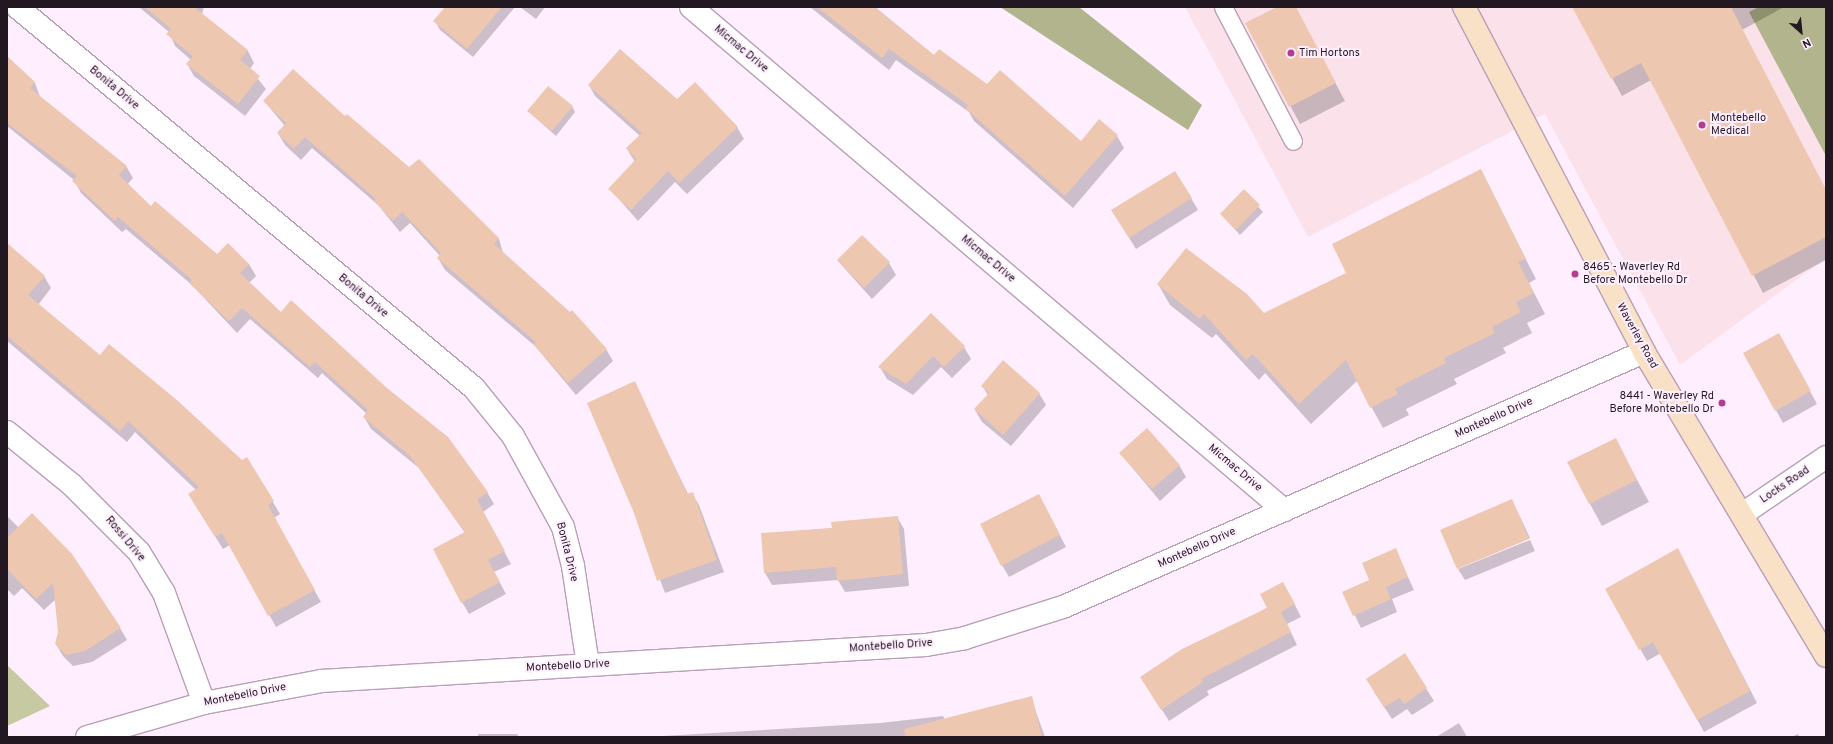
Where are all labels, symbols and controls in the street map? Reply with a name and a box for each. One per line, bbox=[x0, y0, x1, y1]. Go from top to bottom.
north arrow bbox=[1781, 12, 1821, 52]
street label: Micmac Drive bbox=[711, 23, 771, 75]
text: N bbox=[1800, 35, 1813, 51]
place label: Tim Hortons bbox=[1299, 46, 1360, 60]
marker: Tim Hortons bbox=[1286, 48, 1296, 58]
street label: Bonita Drive bbox=[86, 63, 142, 113]
place label: Montebello Medical bbox=[1711, 112, 1766, 138]
marker: Montebello Medical bbox=[1696, 119, 1708, 131]
street label: Micmac Drive bbox=[958, 233, 1018, 285]
place label: 8465 - Waverley Rd Before Montebello Dr bbox=[1583, 261, 1688, 287]
marker: 8465 - Waverley Rd Before Montebello Dr bbox=[1570, 269, 1580, 279]
street label: Bonita Drive bbox=[335, 271, 391, 321]
street label: Waverley Road bbox=[1614, 301, 1660, 371]
place label: 8441 - Waverley Rd Before Montebello Dr bbox=[1609, 390, 1714, 416]
street label: Montebello Drive bbox=[1453, 395, 1535, 441]
marker: 8441 - Waverley Rd Before Montebello Dr bbox=[1717, 398, 1727, 408]
street label: Micmac Drive bbox=[1205, 442, 1265, 494]
street label: Locks Road bbox=[1758, 464, 1812, 506]
street label: Rossi Drive bbox=[102, 514, 148, 564]
street label: Bonita Drive bbox=[553, 521, 581, 583]
street label: Montebello Drive bbox=[1156, 525, 1238, 571]
street label: Montebello Drive bbox=[849, 636, 933, 656]
street label: Montebello Drive bbox=[526, 657, 610, 675]
street label: Montebello Drive bbox=[203, 681, 287, 709]

